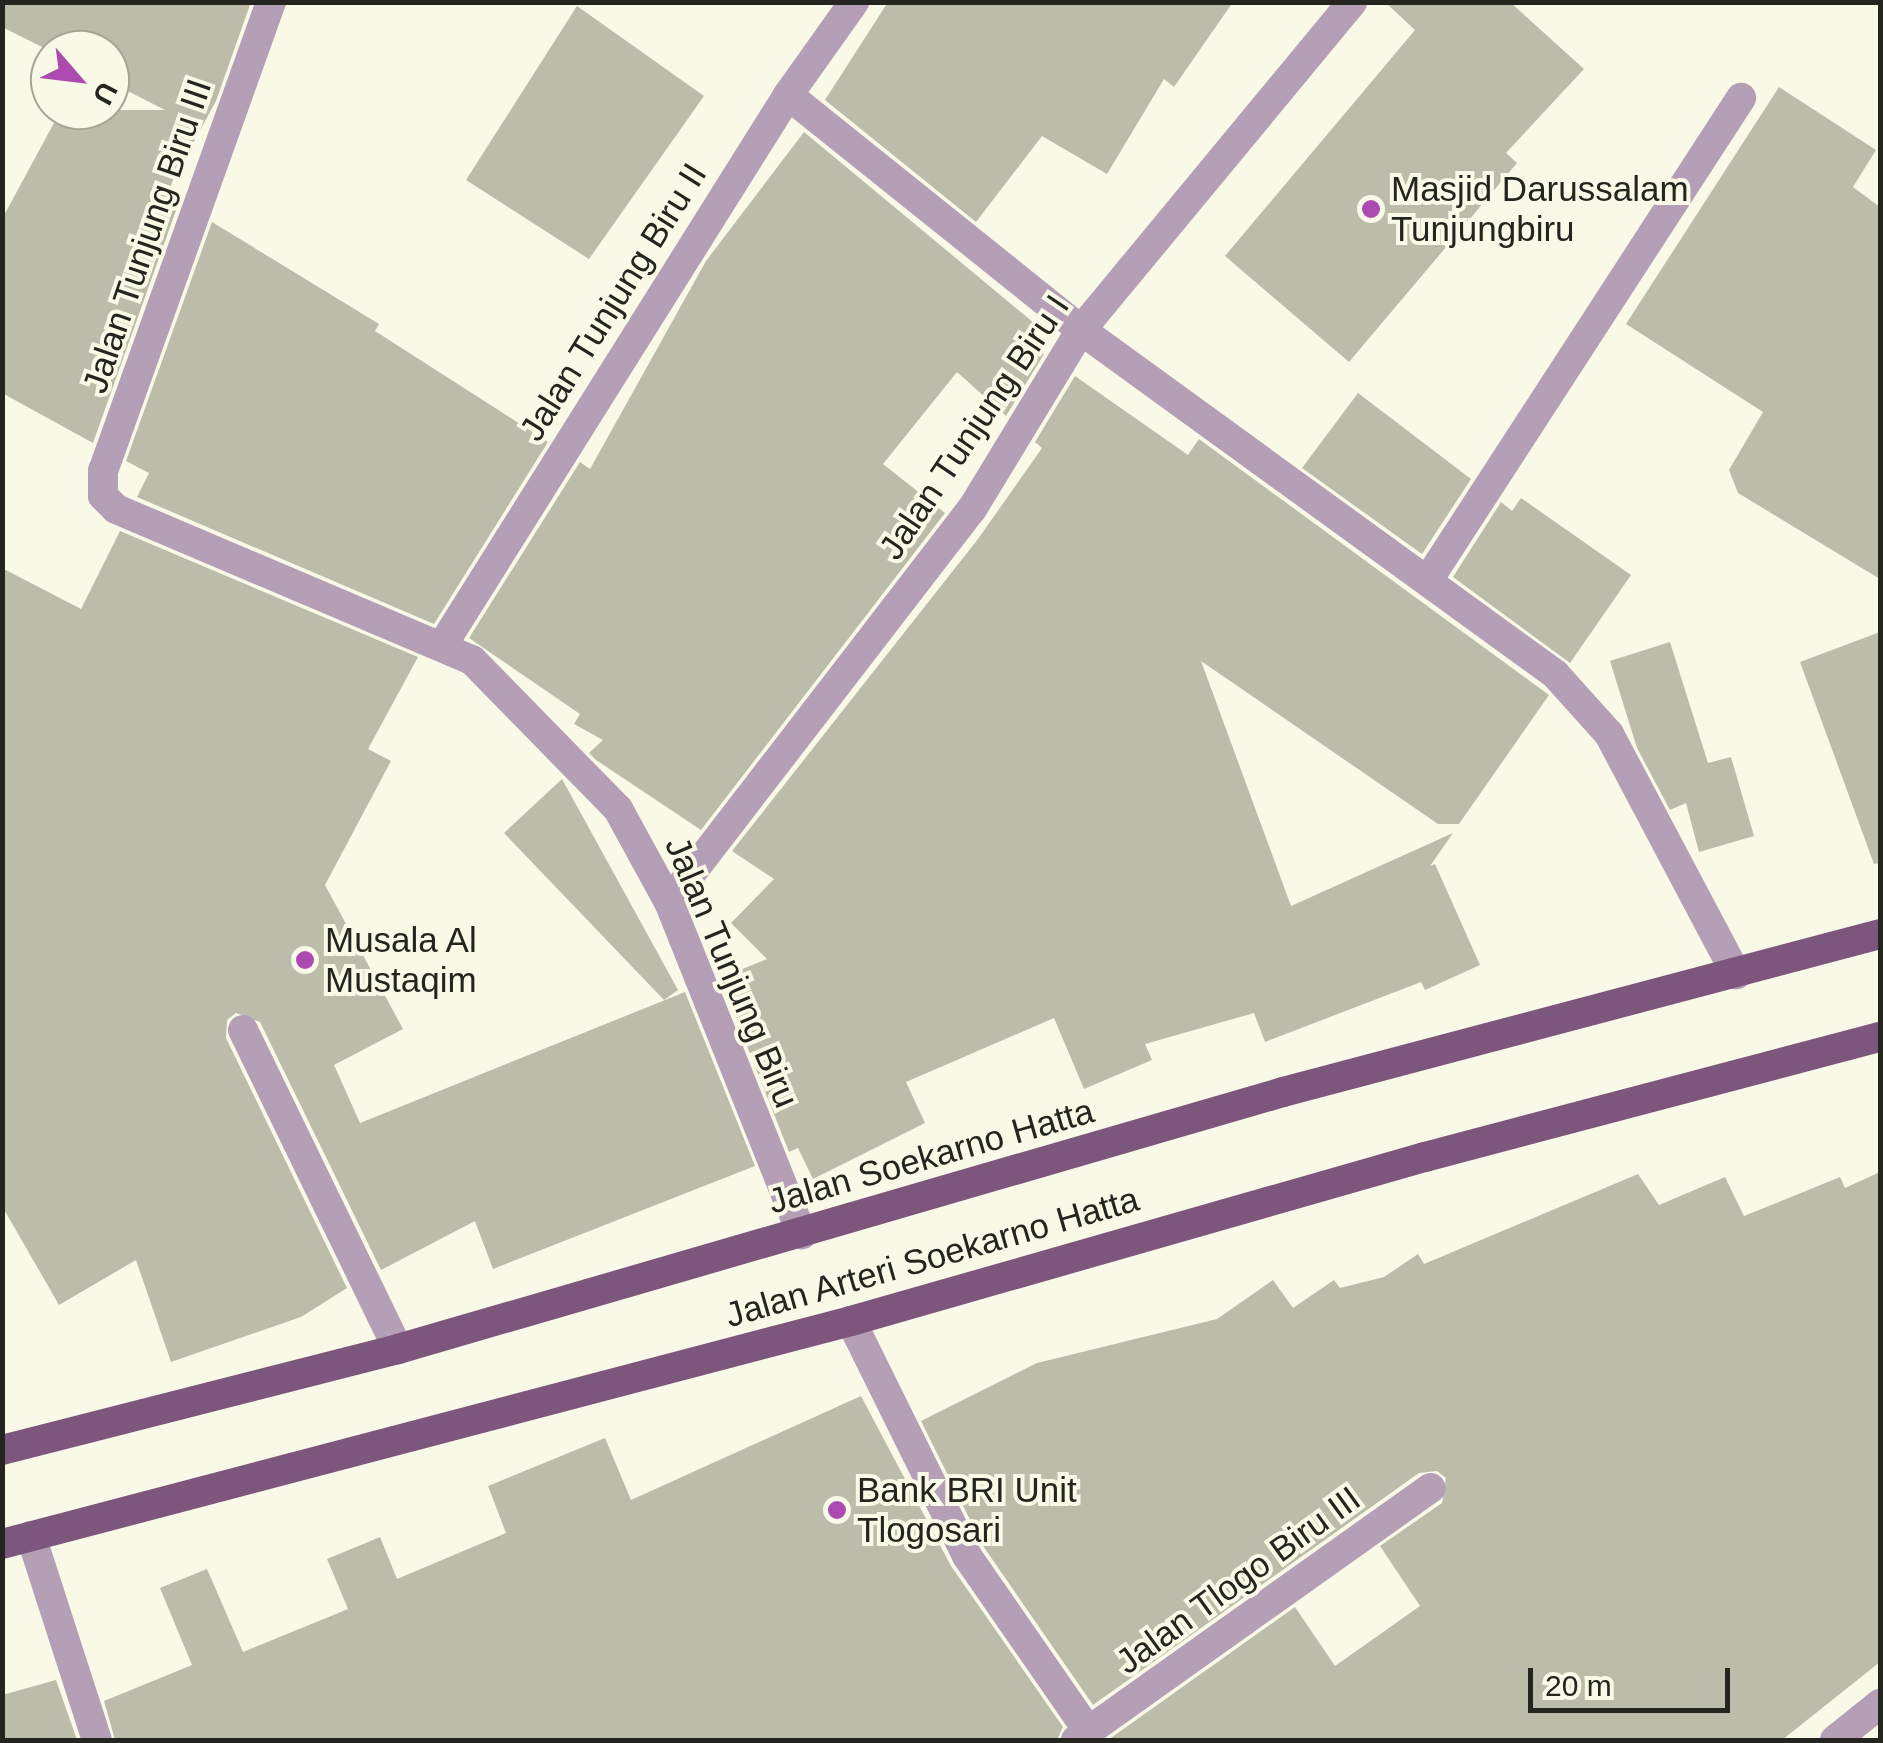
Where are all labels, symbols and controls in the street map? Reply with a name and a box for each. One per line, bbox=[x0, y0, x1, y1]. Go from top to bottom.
north arrow bbox=[30, 30, 130, 130]
street label: Jalan Tunjung Biru III bbox=[74, 73, 220, 399]
text: U bbox=[87, 77, 124, 110]
street label: Jalan Tunjung Biru II bbox=[510, 155, 716, 449]
place label: Masjid Darussalam Tunjungbiru bbox=[1391, 168, 1689, 250]
marker: Masjid Darussalam Tunjungbiru bbox=[1360, 198, 1382, 220]
street label: Jalan Tunjung Biru I bbox=[870, 287, 1078, 567]
street label: Jalan Tunjung Biru bbox=[656, 830, 808, 1114]
place label: Musala Al Mustaqim bbox=[325, 919, 479, 1001]
marker: Musala Al Mustaqim bbox=[294, 949, 316, 971]
street label: Jalan Soekarno Hatta bbox=[763, 1089, 1099, 1223]
street label: Jalan Arteri Soekarno Hatta bbox=[720, 1178, 1144, 1336]
place label: Bank BRI Unit Tlogosari bbox=[857, 1469, 1077, 1551]
street label: Jalan Tlogo Biru III bbox=[1108, 1477, 1368, 1683]
marker: Bank BRI Unit Tlogosari bbox=[826, 1499, 848, 1521]
scale bar bbox=[1533, 1648, 1736, 1710]
text: 20 m bbox=[1545, 1669, 1612, 1702]

